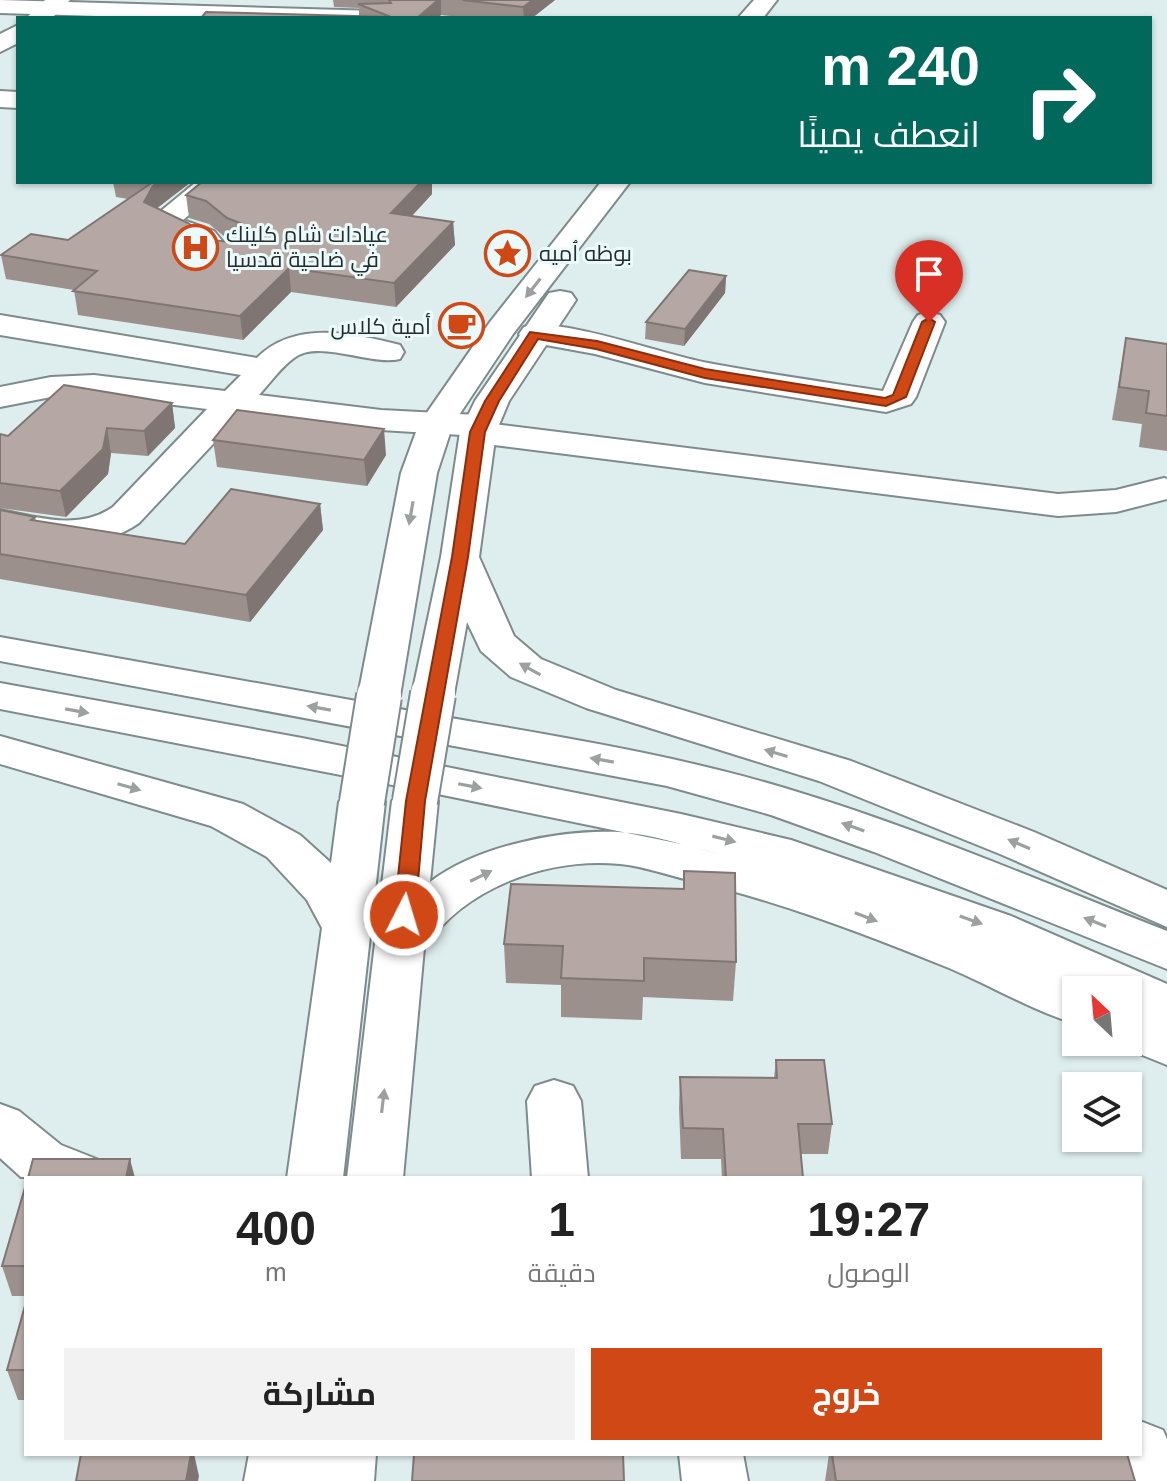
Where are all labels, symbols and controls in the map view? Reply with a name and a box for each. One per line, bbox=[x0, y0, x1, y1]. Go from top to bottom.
text: 240 m bbox=[821, 34, 980, 97]
icon: right bbox=[1008, 48, 1112, 152]
text: انعطف يمينًا bbox=[797, 114, 980, 155]
place label: عيادات شام كلينك في ضاحية قدسيا bbox=[226, 222, 388, 276]
hospital icon: عيادات شام كلينك في ضاحية قدسيا bbox=[171, 223, 219, 271]
place icon: بوظه اُميه bbox=[484, 229, 532, 277]
place label: بوظه اُميه bbox=[539, 240, 632, 266]
pin bbox=[895, 240, 963, 322]
icon: arrive bbox=[907, 252, 951, 296]
one-way arrow bbox=[526, 278, 542, 298]
cafe icon: أمية كلاس bbox=[438, 302, 486, 350]
place label: أمية كلاس bbox=[331, 313, 431, 340]
one-way arrow bbox=[405, 500, 417, 525]
one-way arrow bbox=[519, 663, 541, 677]
one-way arrow bbox=[306, 702, 331, 714]
one-way arrow bbox=[64, 705, 89, 717]
one-way arrow bbox=[763, 746, 787, 759]
one-way arrow bbox=[589, 753, 614, 765]
one-way arrow bbox=[457, 780, 482, 793]
one-way arrow bbox=[117, 781, 141, 794]
one-way arrow bbox=[841, 821, 865, 833]
one-way arrow bbox=[712, 834, 737, 846]
one-way arrow bbox=[1007, 837, 1031, 850]
one-way arrow bbox=[469, 869, 492, 883]
position arrow bbox=[362, 873, 446, 957]
one-way arrow bbox=[854, 911, 878, 924]
one-way arrow bbox=[959, 915, 983, 927]
one-way arrow bbox=[1083, 915, 1107, 928]
north arrow bbox=[1062, 976, 1142, 1056]
map controls bbox=[1062, 976, 1142, 1152]
button: layers bbox=[1062, 1072, 1142, 1152]
one-way arrow bbox=[377, 1088, 390, 1113]
text: 1 bbox=[548, 1193, 575, 1246]
text: 19:27 bbox=[807, 1193, 930, 1246]
text: 400 bbox=[236, 1202, 316, 1255]
text: m bbox=[265, 1257, 287, 1287]
text: دقيقة bbox=[528, 1258, 595, 1288]
text: الوصول bbox=[827, 1258, 910, 1288]
button: مشاركة bbox=[64, 1348, 575, 1440]
button: خروج bbox=[591, 1348, 1102, 1440]

